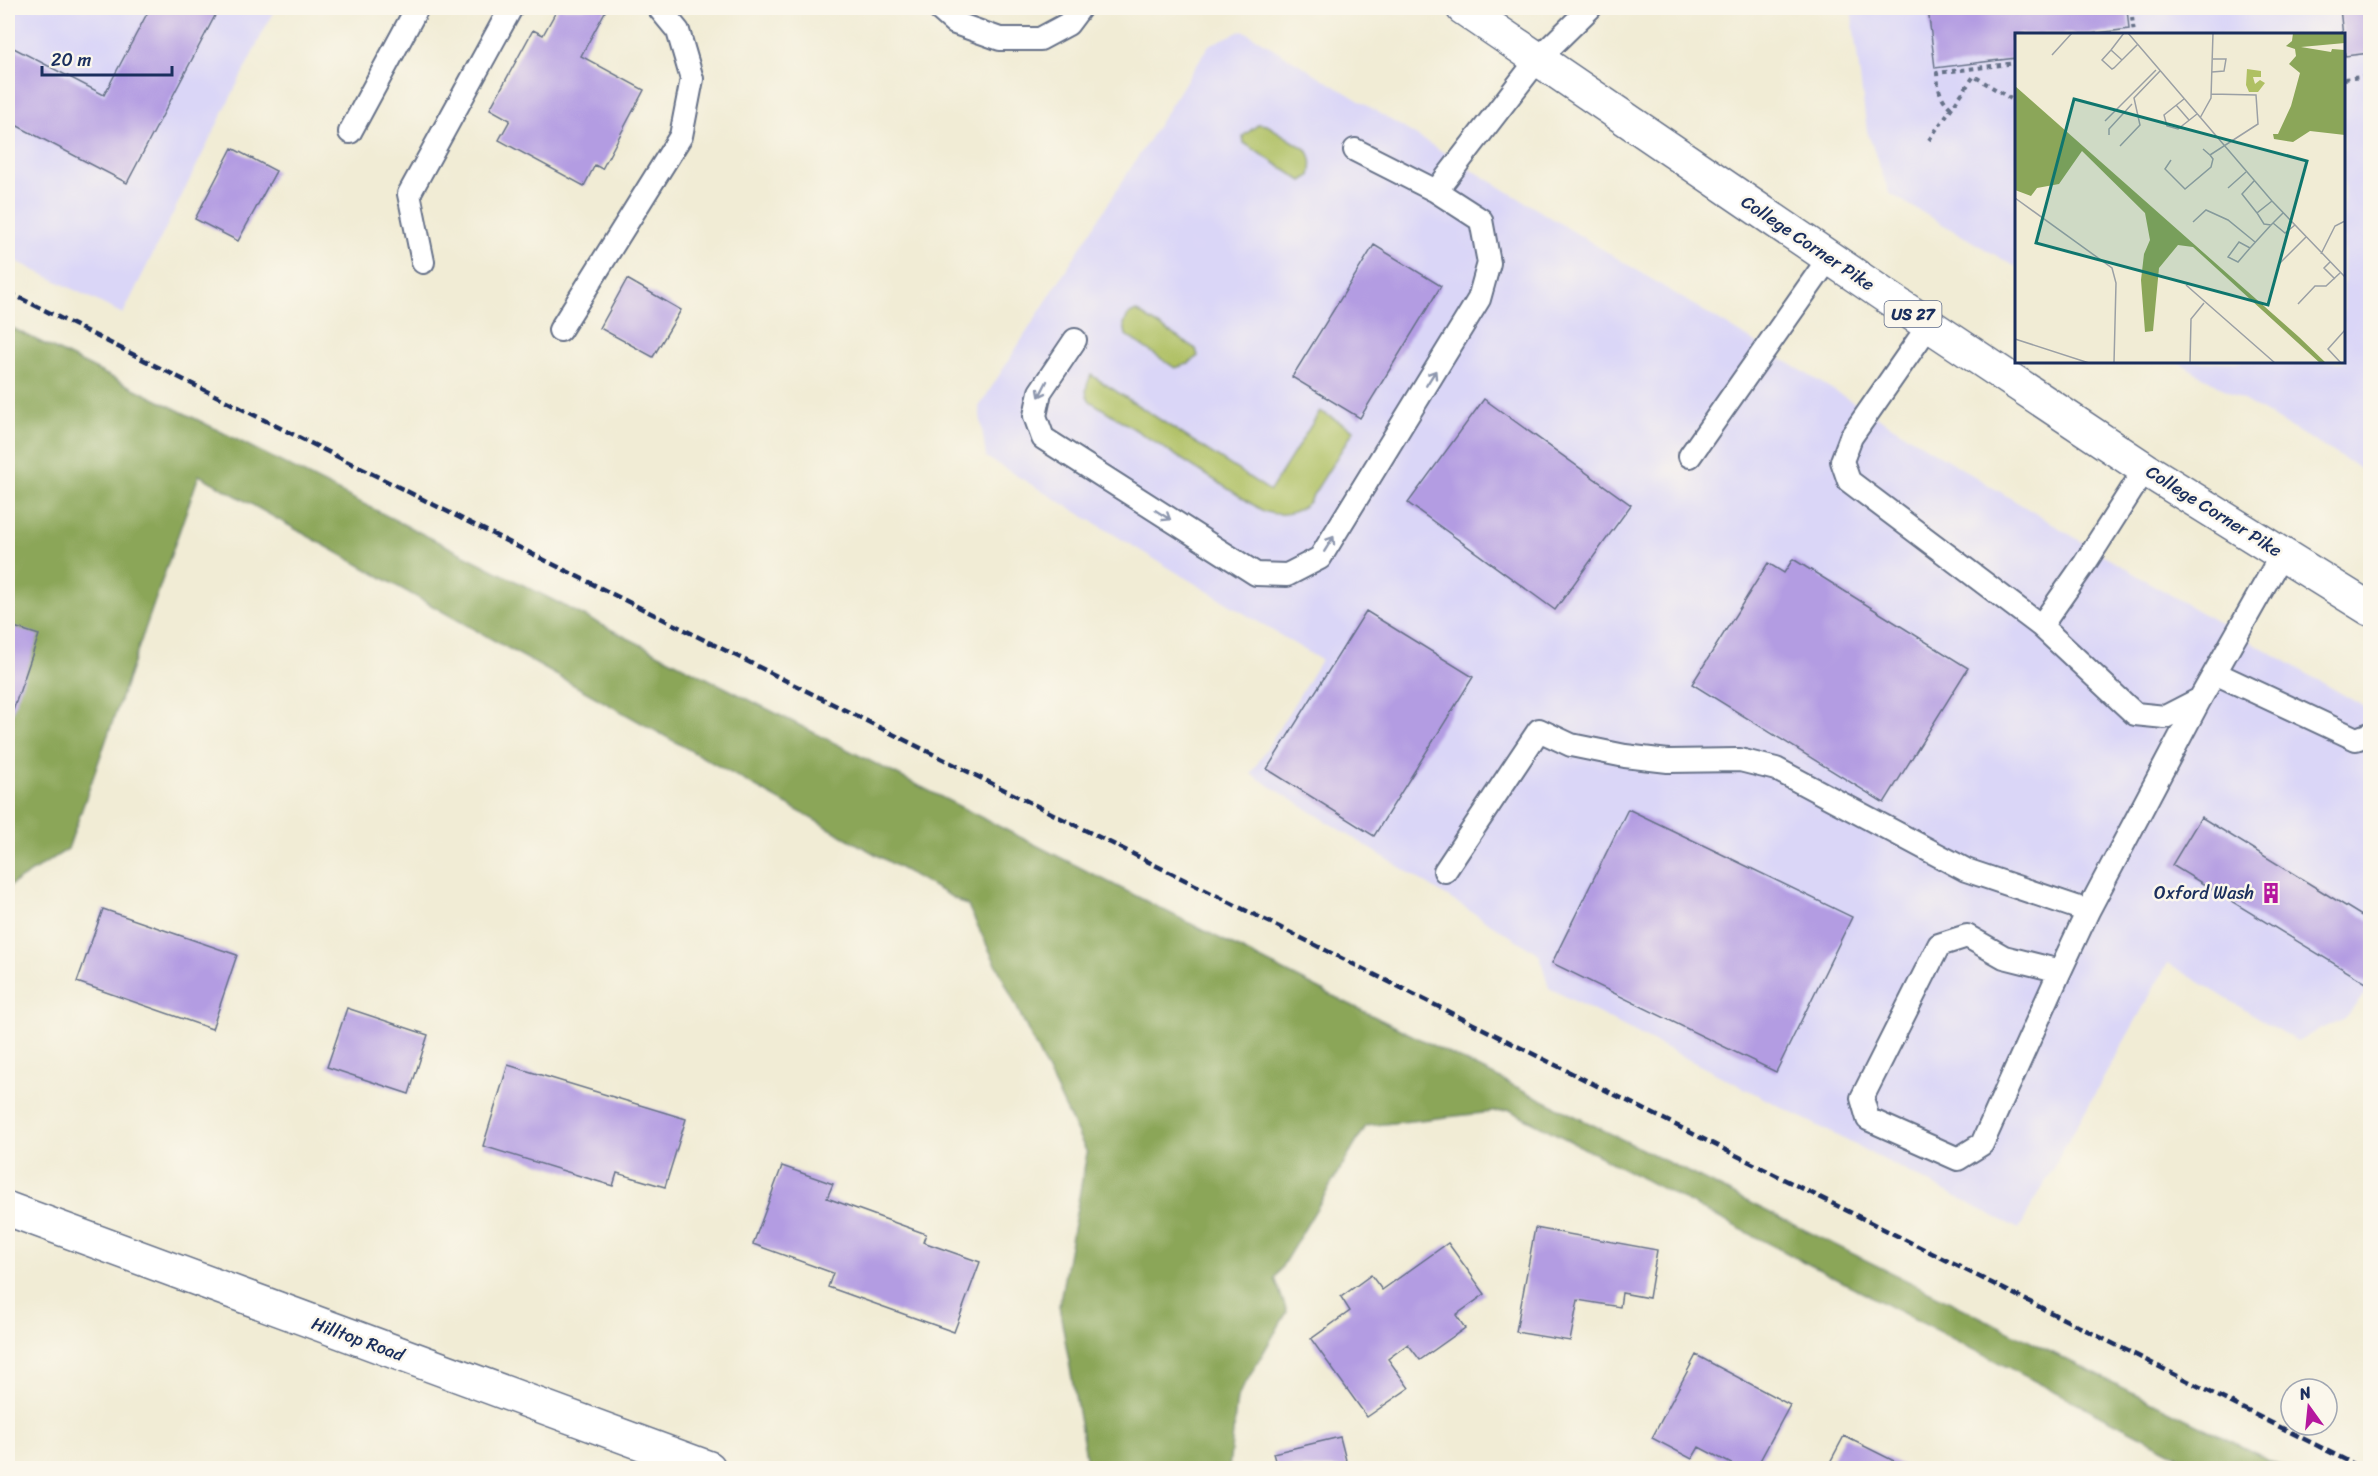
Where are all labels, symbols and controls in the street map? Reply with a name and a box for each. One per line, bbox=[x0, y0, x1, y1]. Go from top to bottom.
inset map bbox=[2015, 33, 2345, 363]
scale bar bbox=[42, 39, 172, 77]
text: 20 m bbox=[51, 44, 91, 76]
street label: College Corner Pike bbox=[1734, 186, 1882, 300]
road number: US 27 bbox=[1884, 301, 1942, 327]
one-way arrow bbox=[1425, 370, 1437, 387]
one-way arrow bbox=[1037, 380, 1049, 397]
street label: College Corner Pike bbox=[2139, 456, 2289, 566]
one-way arrow bbox=[1154, 509, 1171, 521]
one-way arrow bbox=[1323, 536, 1335, 553]
place label: Oxford Wash bbox=[2154, 877, 2254, 909]
building icon: Oxford Wash bbox=[2259, 881, 2283, 905]
street label: Hilltop Road bbox=[307, 1307, 410, 1371]
north arrow bbox=[2279, 1377, 2339, 1437]
text: N bbox=[2295, 1377, 2315, 1409]

